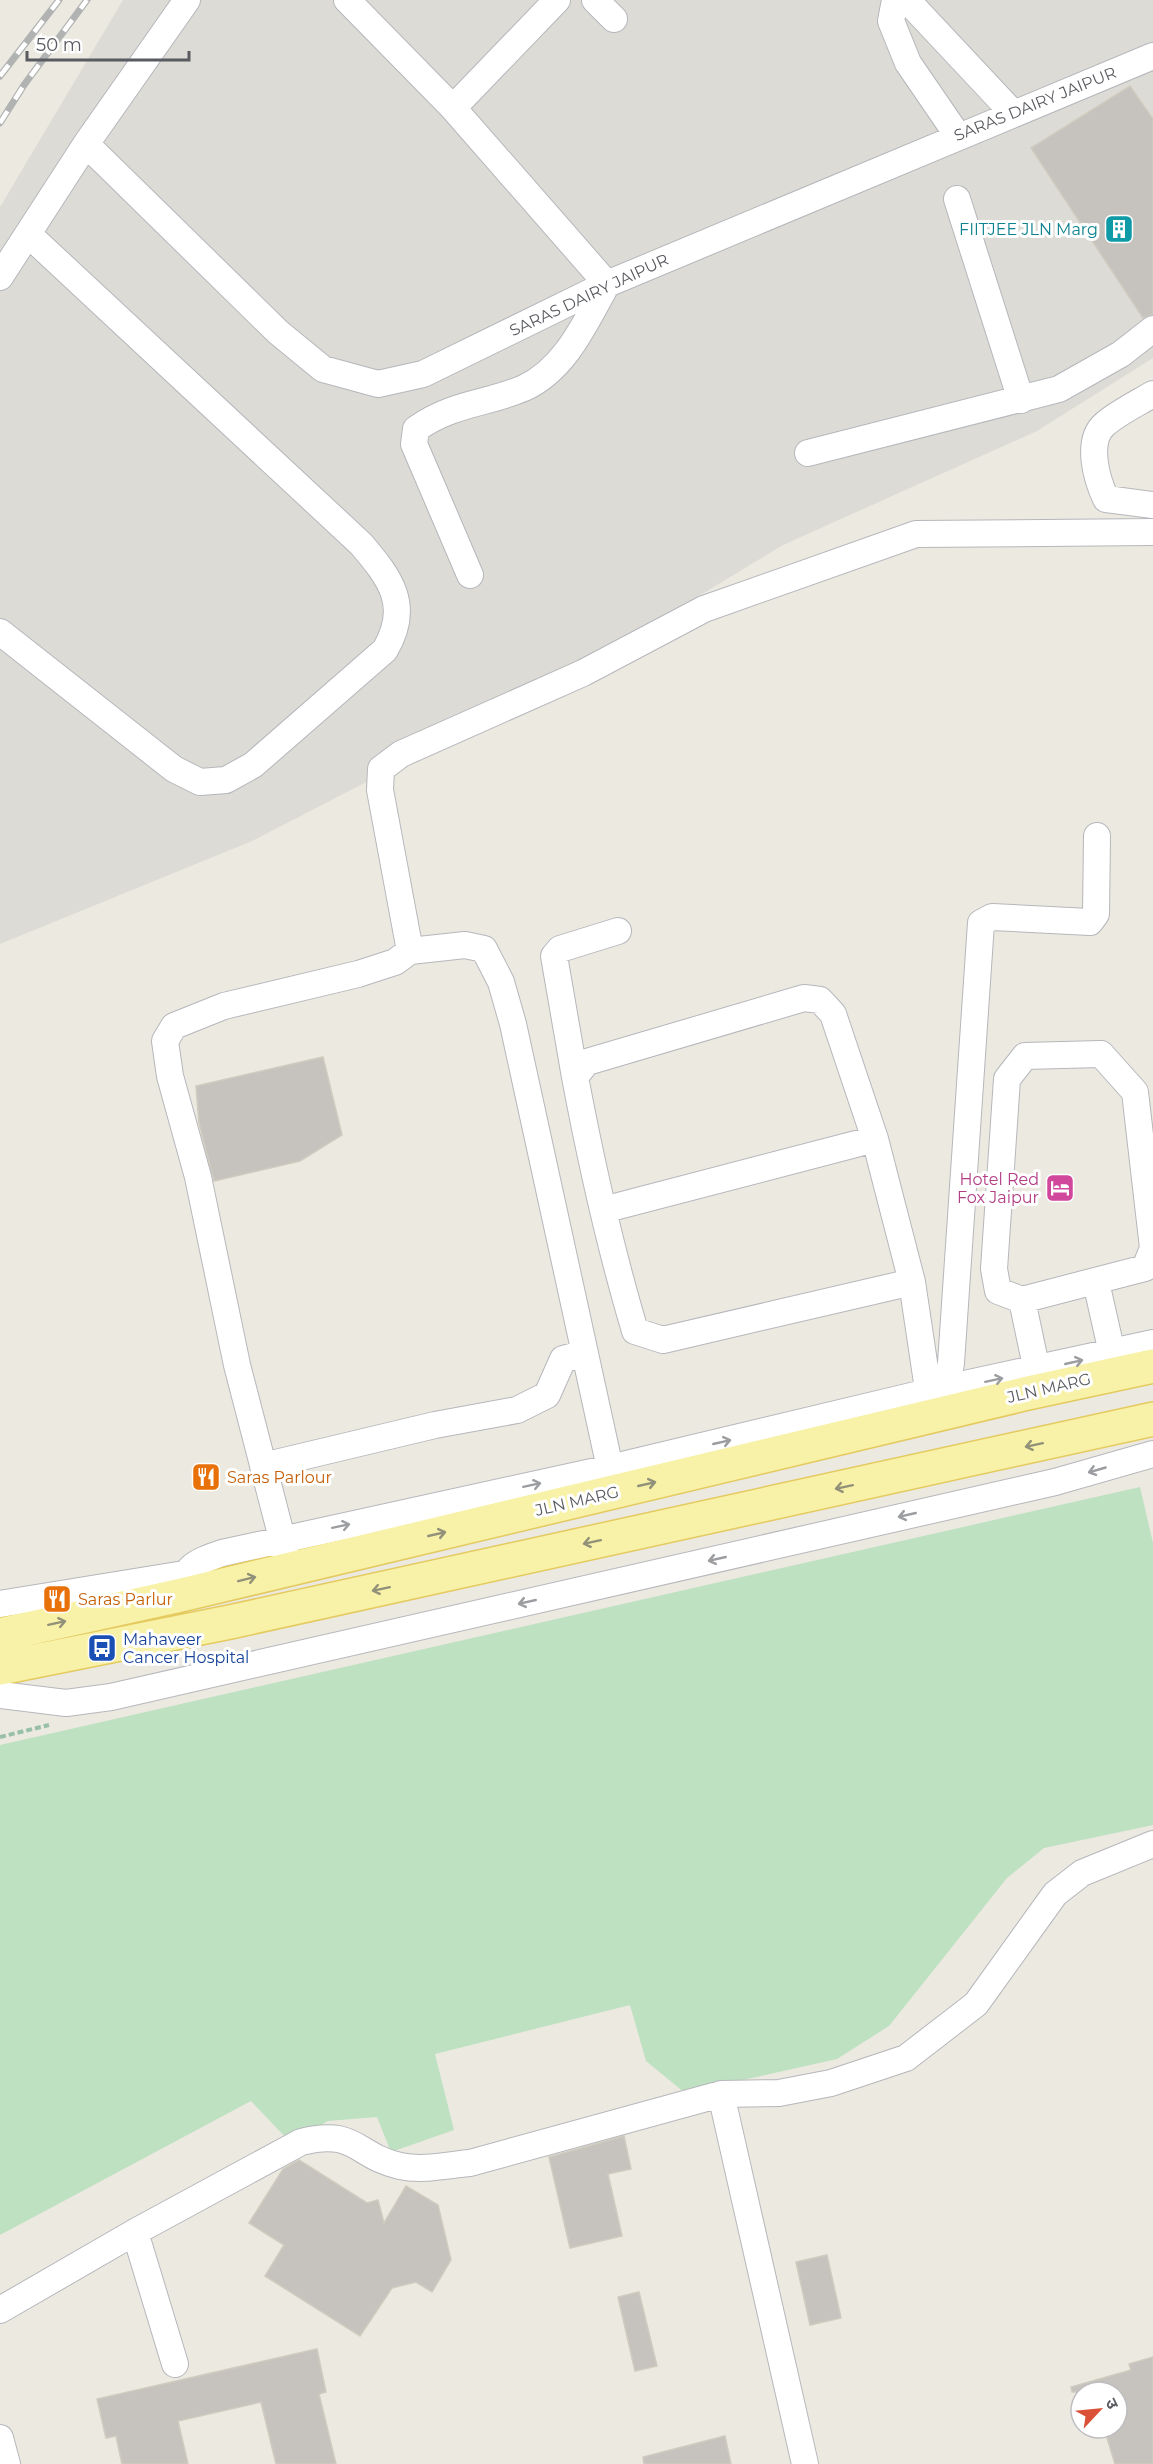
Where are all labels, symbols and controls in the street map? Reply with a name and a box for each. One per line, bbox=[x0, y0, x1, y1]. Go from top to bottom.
scale bar bbox=[27, 24, 189, 62]
text: 50 m bbox=[36, 34, 82, 56]
street label: SARAS DAIRY JAIPUR bbox=[951, 63, 1119, 145]
building icon: FIITJEE JLN Marg bbox=[1103, 213, 1135, 245]
place label: FIITJEE JLN Marg bbox=[959, 220, 1098, 239]
street label: SARAS DAIRY JAIPUR bbox=[506, 250, 672, 340]
place label: Hotel Red Fox Jaipur bbox=[957, 1170, 1039, 1207]
hotel icon: Hotel Red Fox Jaipur bbox=[1044, 1172, 1076, 1204]
one-way arrow bbox=[1064, 1355, 1083, 1367]
street label: JLN MARG bbox=[1004, 1369, 1093, 1407]
one-way arrow bbox=[983, 1374, 1003, 1385]
one-way arrow bbox=[712, 1435, 731, 1447]
one-way arrow bbox=[1025, 1439, 1044, 1451]
restaurant icon: Saras Parlour bbox=[190, 1461, 222, 1493]
one-way arrow bbox=[1088, 1465, 1107, 1476]
place label: Saras Parlour bbox=[227, 1468, 332, 1487]
one-way arrow bbox=[637, 1477, 656, 1489]
one-way arrow bbox=[521, 1479, 541, 1490]
one-way arrow bbox=[835, 1481, 854, 1493]
street label: JLN MARG bbox=[532, 1482, 621, 1520]
one-way arrow bbox=[898, 1509, 917, 1521]
one-way arrow bbox=[331, 1520, 350, 1531]
one-way arrow bbox=[427, 1528, 446, 1539]
one-way arrow bbox=[583, 1537, 602, 1548]
one-way arrow bbox=[708, 1553, 727, 1565]
one-way arrow bbox=[237, 1573, 256, 1585]
restaurant icon: Saras Parlur bbox=[41, 1583, 73, 1615]
one-way arrow bbox=[372, 1583, 391, 1595]
place label: Saras Parlur bbox=[78, 1590, 173, 1609]
one-way arrow bbox=[518, 1597, 537, 1609]
one-way arrow bbox=[47, 1617, 66, 1628]
place label: Mahaveer Cancer Hospital bbox=[123, 1630, 249, 1667]
bus stop icon: Mahaveer Cancer Hospital bbox=[86, 1632, 118, 1664]
north arrow bbox=[1069, 2380, 1129, 2440]
text: उ bbox=[1101, 2395, 1123, 2413]

